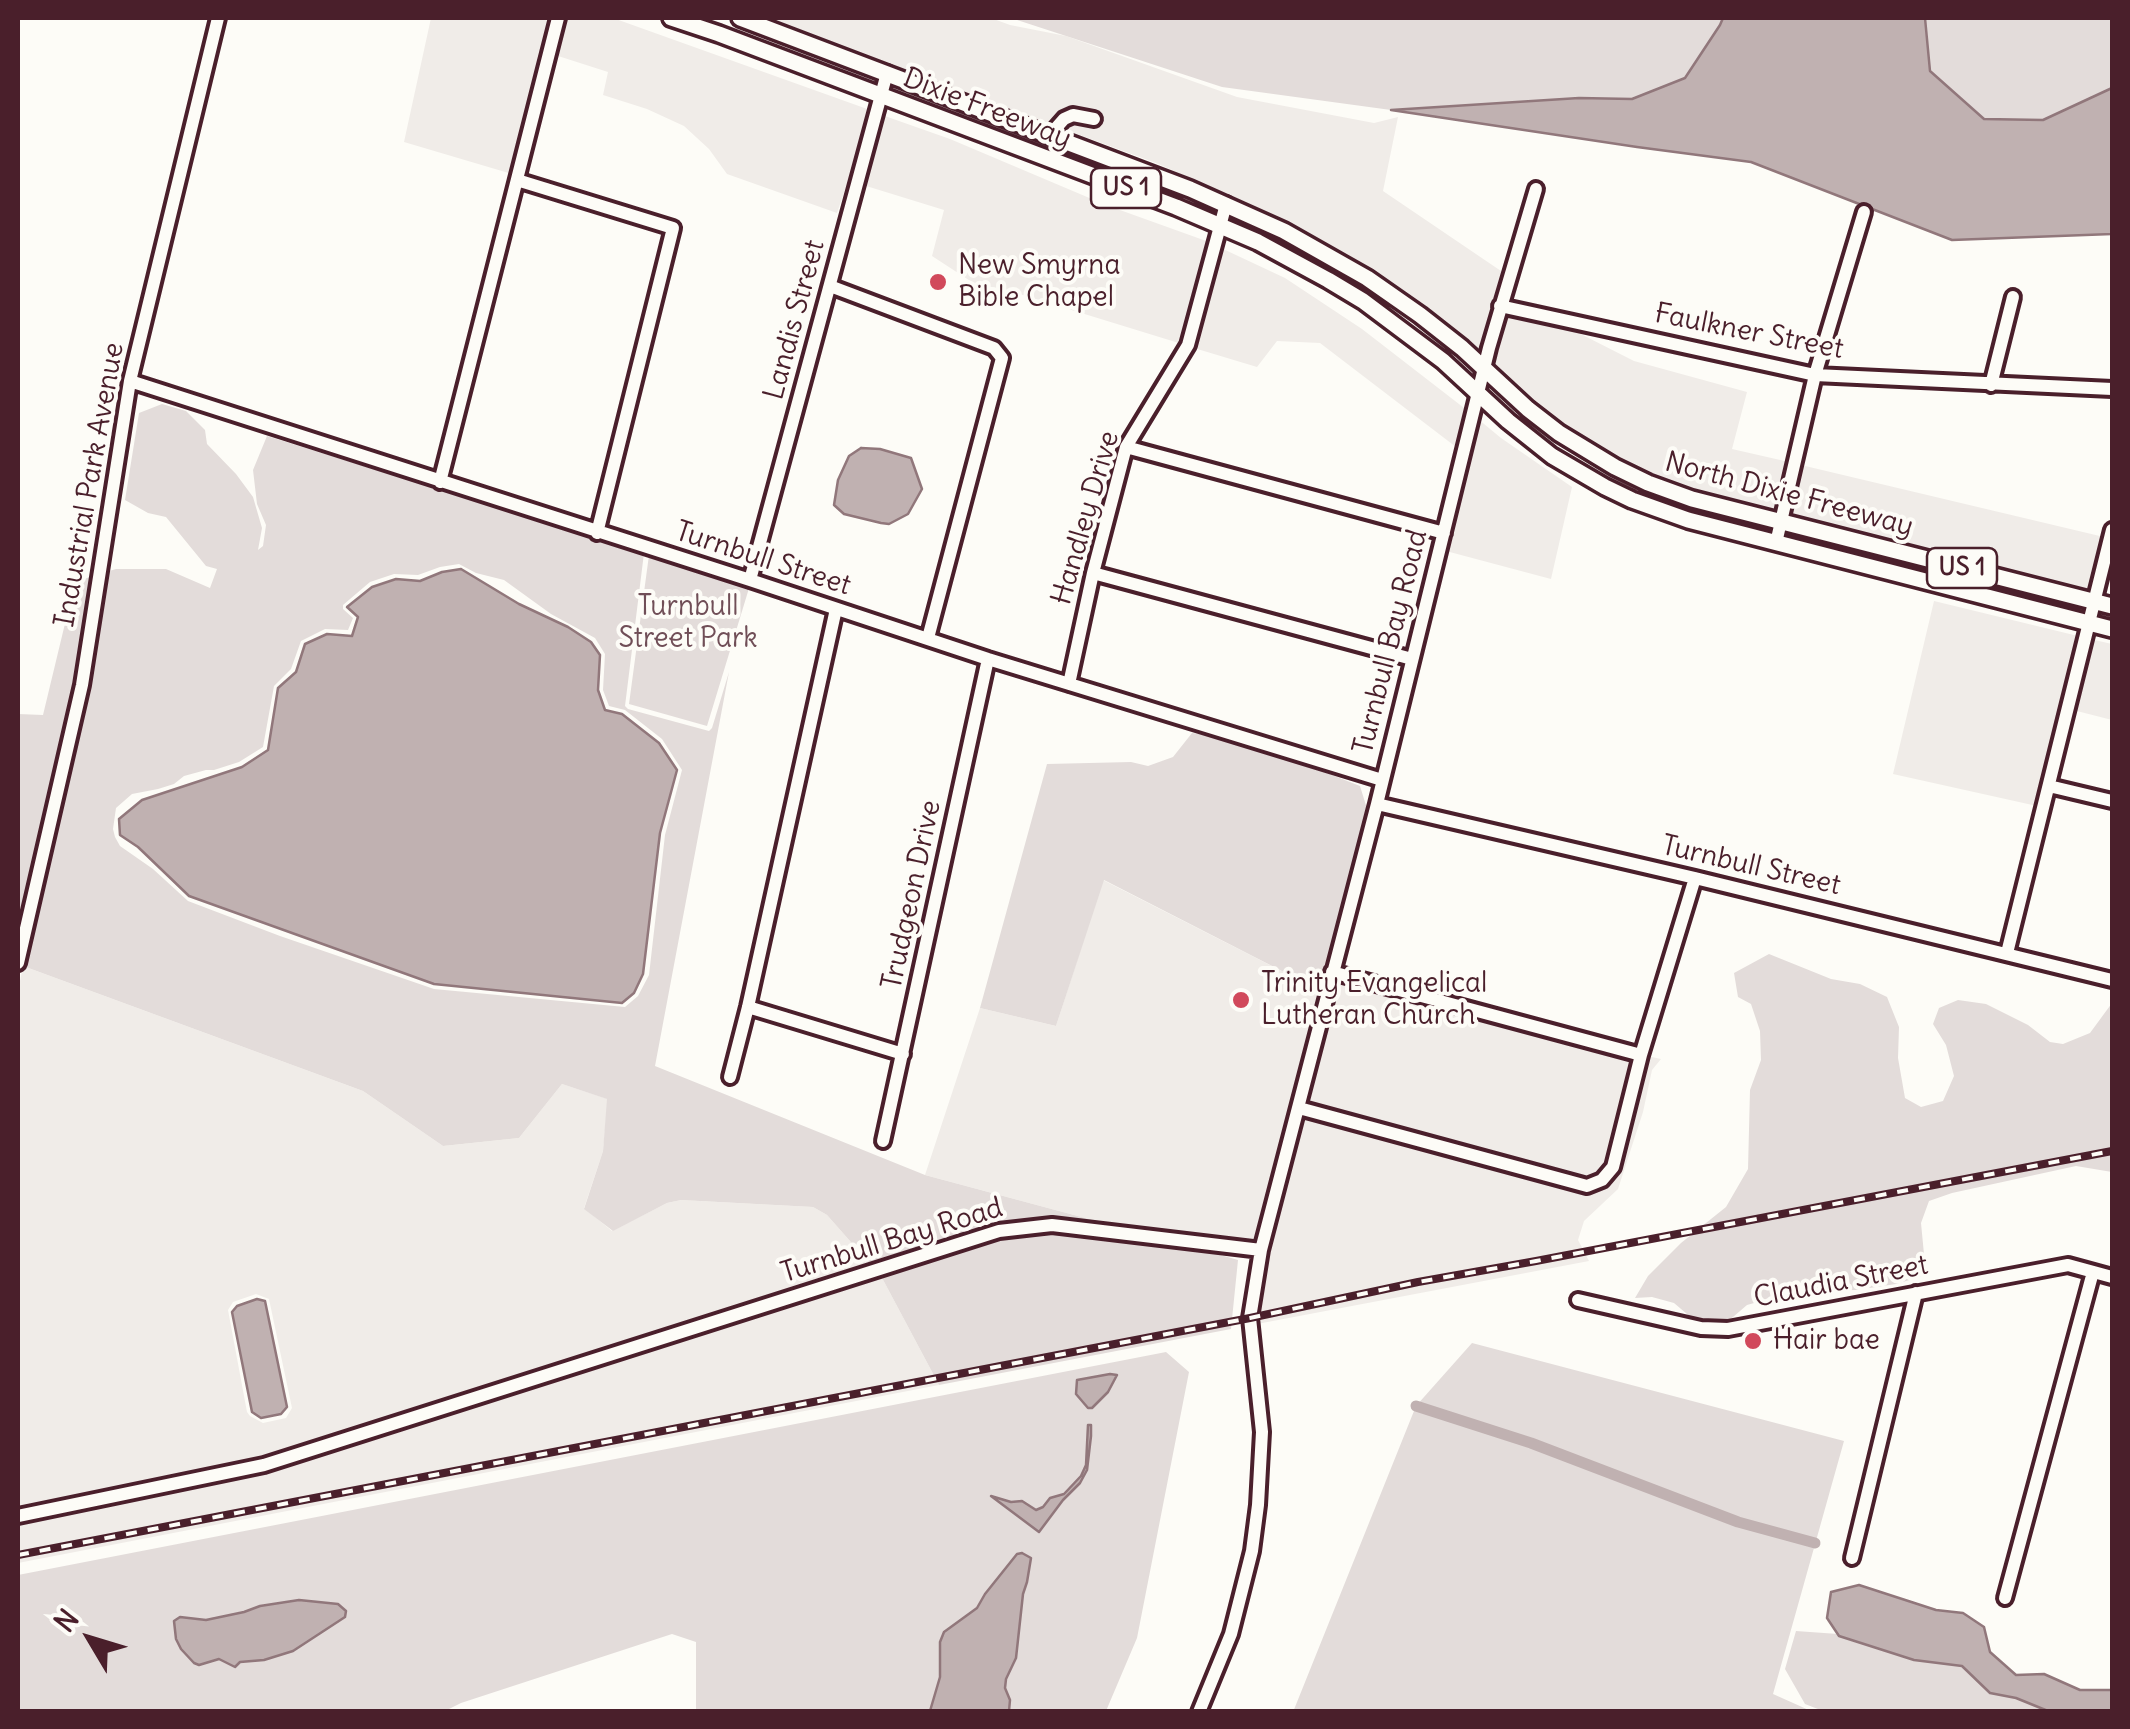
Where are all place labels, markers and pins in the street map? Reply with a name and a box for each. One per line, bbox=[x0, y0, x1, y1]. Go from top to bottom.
place label: New Smyrna Bible Chapel bbox=[958, 249, 1120, 315]
marker: New Smyrna Bible Chapel bbox=[927, 271, 949, 293]
place label: Trinity Evangelical Lutheran Church bbox=[1261, 967, 1487, 1033]
marker: Trinity Evangelical Lutheran Church bbox=[1230, 989, 1252, 1011]
place label: Hair bae bbox=[1773, 1324, 1880, 1358]
marker: Hair bae bbox=[1742, 1330, 1764, 1352]

